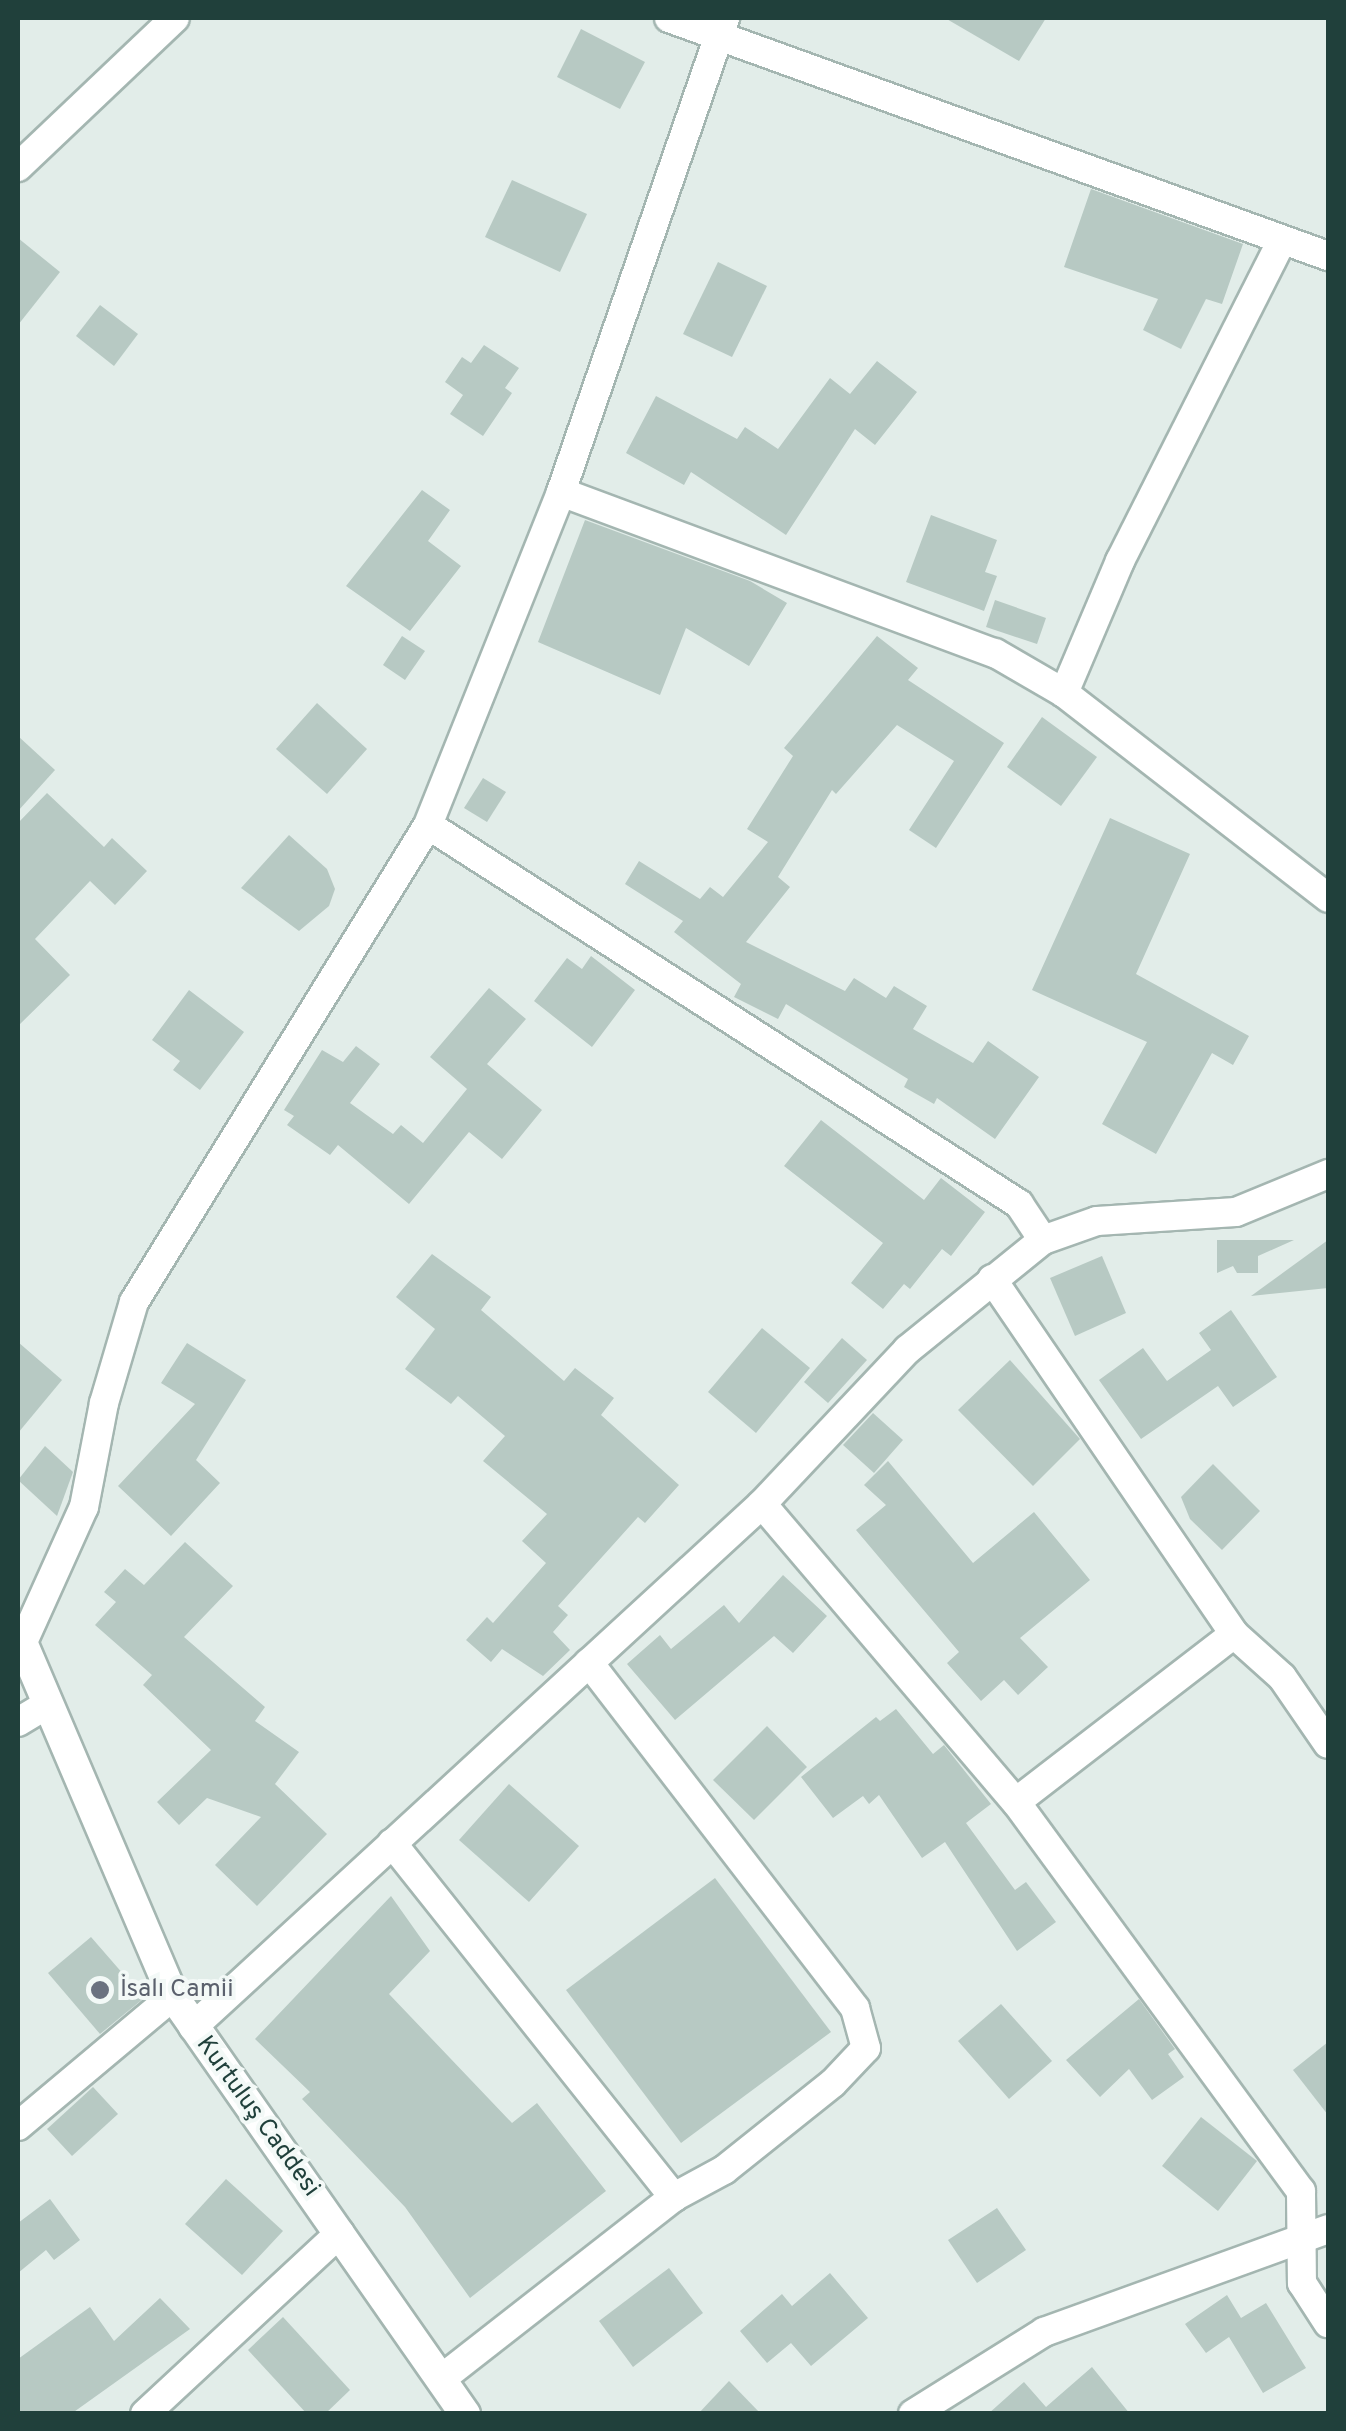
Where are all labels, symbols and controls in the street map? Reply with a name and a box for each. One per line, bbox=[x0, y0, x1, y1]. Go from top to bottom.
place label: İsalı Camii bbox=[120, 1975, 233, 2005]
marker: İsalı Camii bbox=[89, 1979, 111, 2001]
street label: Kurtuluş Caddesi bbox=[189, 2031, 325, 2203]

